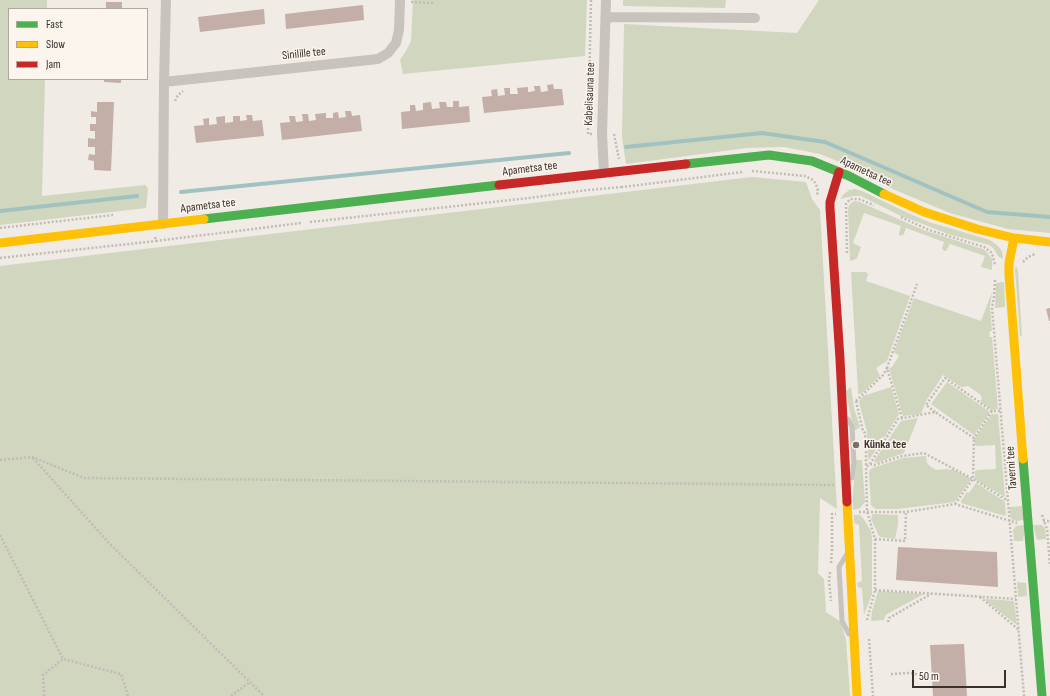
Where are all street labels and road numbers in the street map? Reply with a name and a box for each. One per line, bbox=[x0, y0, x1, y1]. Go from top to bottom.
street label: Sinilille tee bbox=[281, 45, 327, 63]
street label: Kabelisauna tee bbox=[582, 62, 598, 126]
street label: Apametsa tee bbox=[838, 154, 894, 190]
street label: Apametsa tee bbox=[502, 159, 558, 179]
street label: Apametsa tee bbox=[180, 196, 236, 216]
street label: Taverni tee bbox=[1003, 446, 1021, 490]

